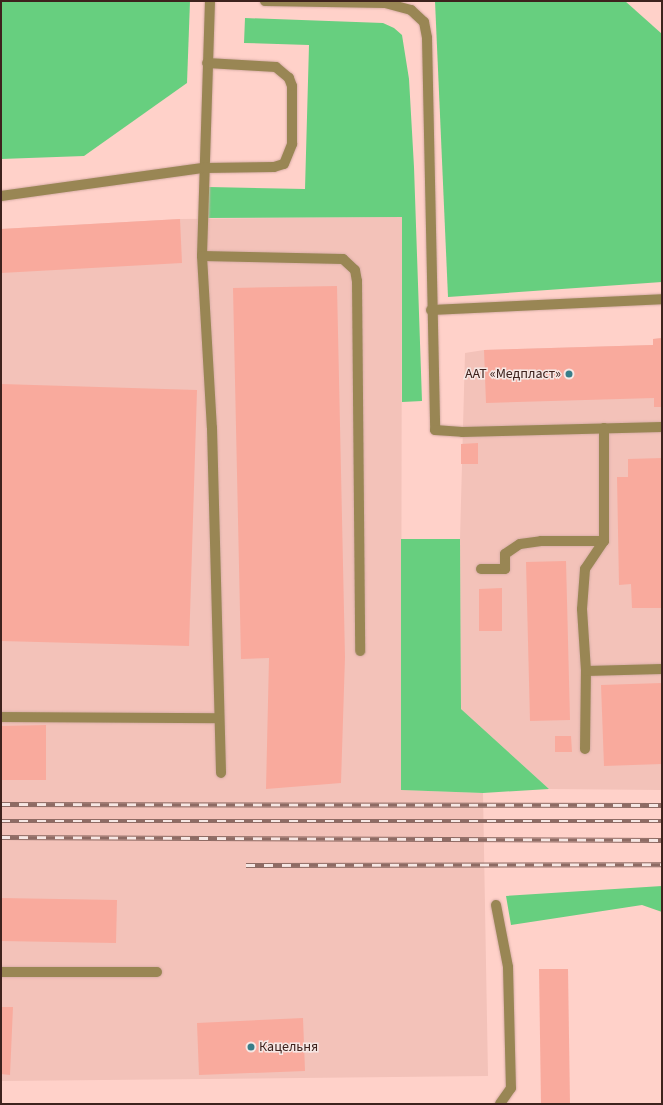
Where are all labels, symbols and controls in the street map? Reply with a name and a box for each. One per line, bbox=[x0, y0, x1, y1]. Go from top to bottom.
place label: ААТ «Медпласт» bbox=[465, 366, 561, 382]
marker: ААТ «Медпласт» bbox=[564, 369, 574, 379]
place label: Кацельня bbox=[259, 1039, 318, 1055]
marker: Кацельня bbox=[246, 1042, 256, 1052]

